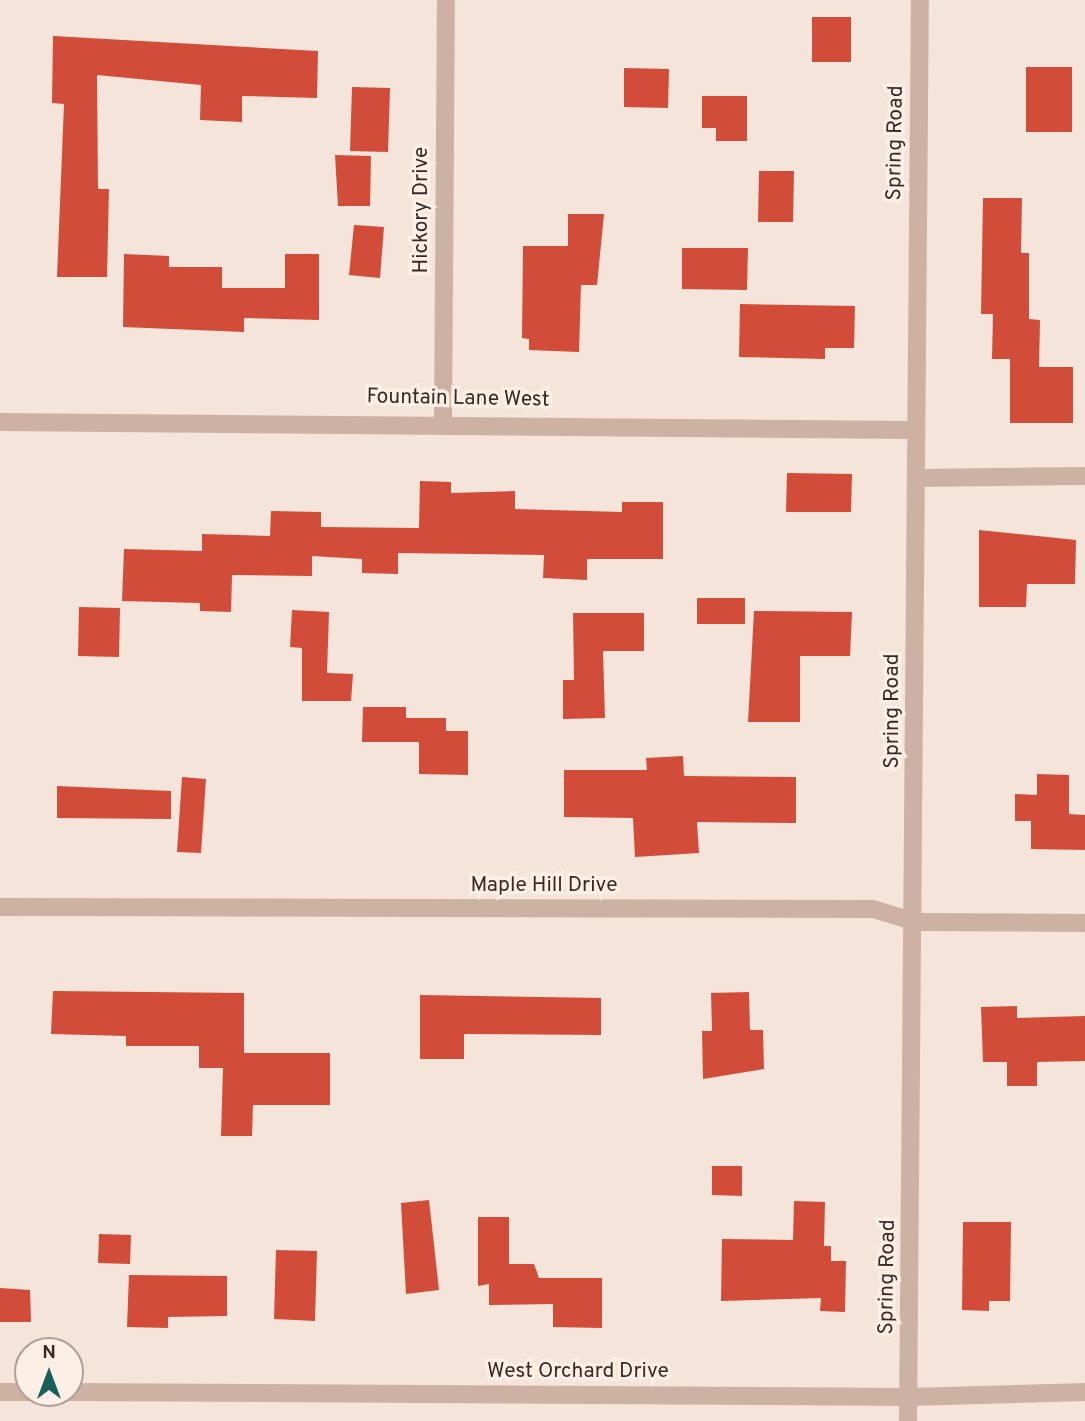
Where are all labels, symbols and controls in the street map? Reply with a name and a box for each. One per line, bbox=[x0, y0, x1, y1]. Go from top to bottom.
street label: Spring Road bbox=[882, 85, 910, 201]
street label: Hickory Drive bbox=[409, 147, 435, 273]
street label: Fountain Lane West bbox=[366, 385, 550, 413]
street label: Spring Road bbox=[880, 653, 906, 769]
street label: Maple Hill Drive bbox=[471, 873, 617, 899]
street label: Spring Road bbox=[874, 1219, 902, 1335]
north arrow bbox=[14, 1337, 84, 1407]
text: N bbox=[42, 1341, 56, 1365]
street label: West Orchard Drive bbox=[487, 1359, 669, 1385]

